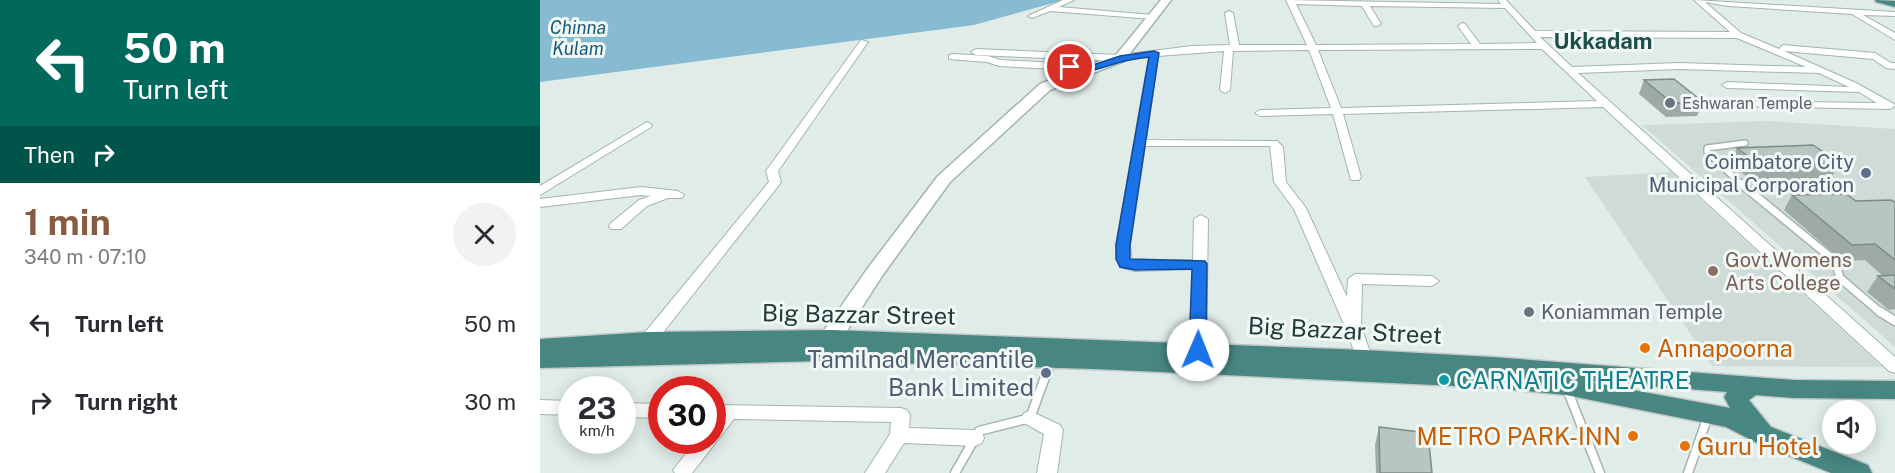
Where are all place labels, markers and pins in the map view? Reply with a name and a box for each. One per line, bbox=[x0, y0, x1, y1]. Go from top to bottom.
pin bbox=[1044, 41, 1095, 92]
place label: Eshwaran Temple bbox=[1682, 94, 1812, 113]
marker: Eshwaran Temple bbox=[1663, 96, 1677, 110]
place label: Coimbatore City Municipal Corporation bbox=[1649, 150, 1854, 197]
marker: Coimbatore City Municipal Corporation bbox=[1859, 166, 1873, 180]
place label: Govt.Womens Arts College bbox=[1725, 248, 1852, 295]
marker: Govt.Womens Arts College bbox=[1706, 264, 1720, 278]
place label: Koniamman Temple bbox=[1541, 300, 1723, 324]
marker: Koniamman Temple bbox=[1522, 305, 1536, 319]
place label: Annapoorna bbox=[1657, 334, 1793, 362]
marker: Annapoorna bbox=[1638, 341, 1652, 355]
place label: Tamilnad Mercantile Bank Limited bbox=[808, 345, 1034, 401]
marker: Tamilnad Mercantile Bank Limited bbox=[1039, 366, 1053, 380]
place label: CARNATIC THEATRE bbox=[1456, 366, 1690, 394]
marker: CARNATIC THEATRE bbox=[1437, 373, 1451, 387]
place label: METRO PARK-INN bbox=[1417, 422, 1621, 450]
marker: METRO PARK-INN bbox=[1626, 429, 1640, 443]
place label: Guru Hotel bbox=[1697, 432, 1819, 460]
marker: Guru Hotel bbox=[1678, 439, 1692, 453]

